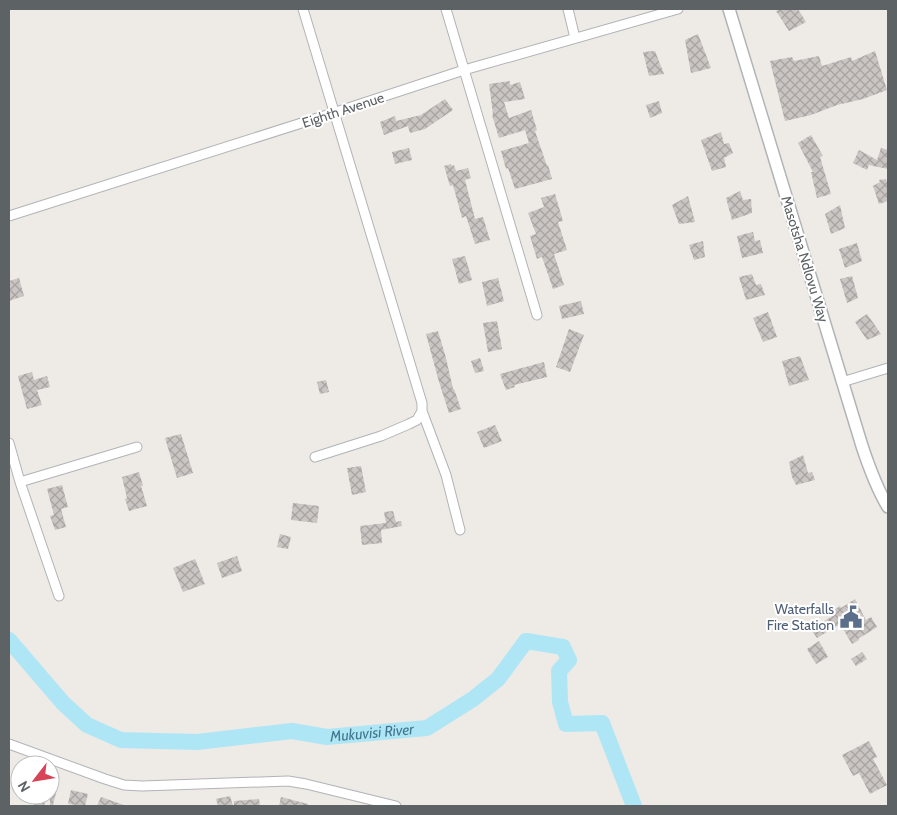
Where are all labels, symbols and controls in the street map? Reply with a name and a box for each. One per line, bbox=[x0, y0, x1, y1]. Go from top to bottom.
street label: Eighth Avenue bbox=[300, 88, 386, 132]
street label: Masotsha Ndlovu Way bbox=[777, 194, 833, 324]
place label: Waterfalls Fire Station bbox=[767, 600, 834, 634]
public building icon: Waterfalls Fire Station bbox=[838, 604, 864, 630]
water label: Mukuvisi River bbox=[328, 720, 416, 746]
north arrow bbox=[10, 755, 60, 805]
text: N bbox=[14, 778, 34, 796]

